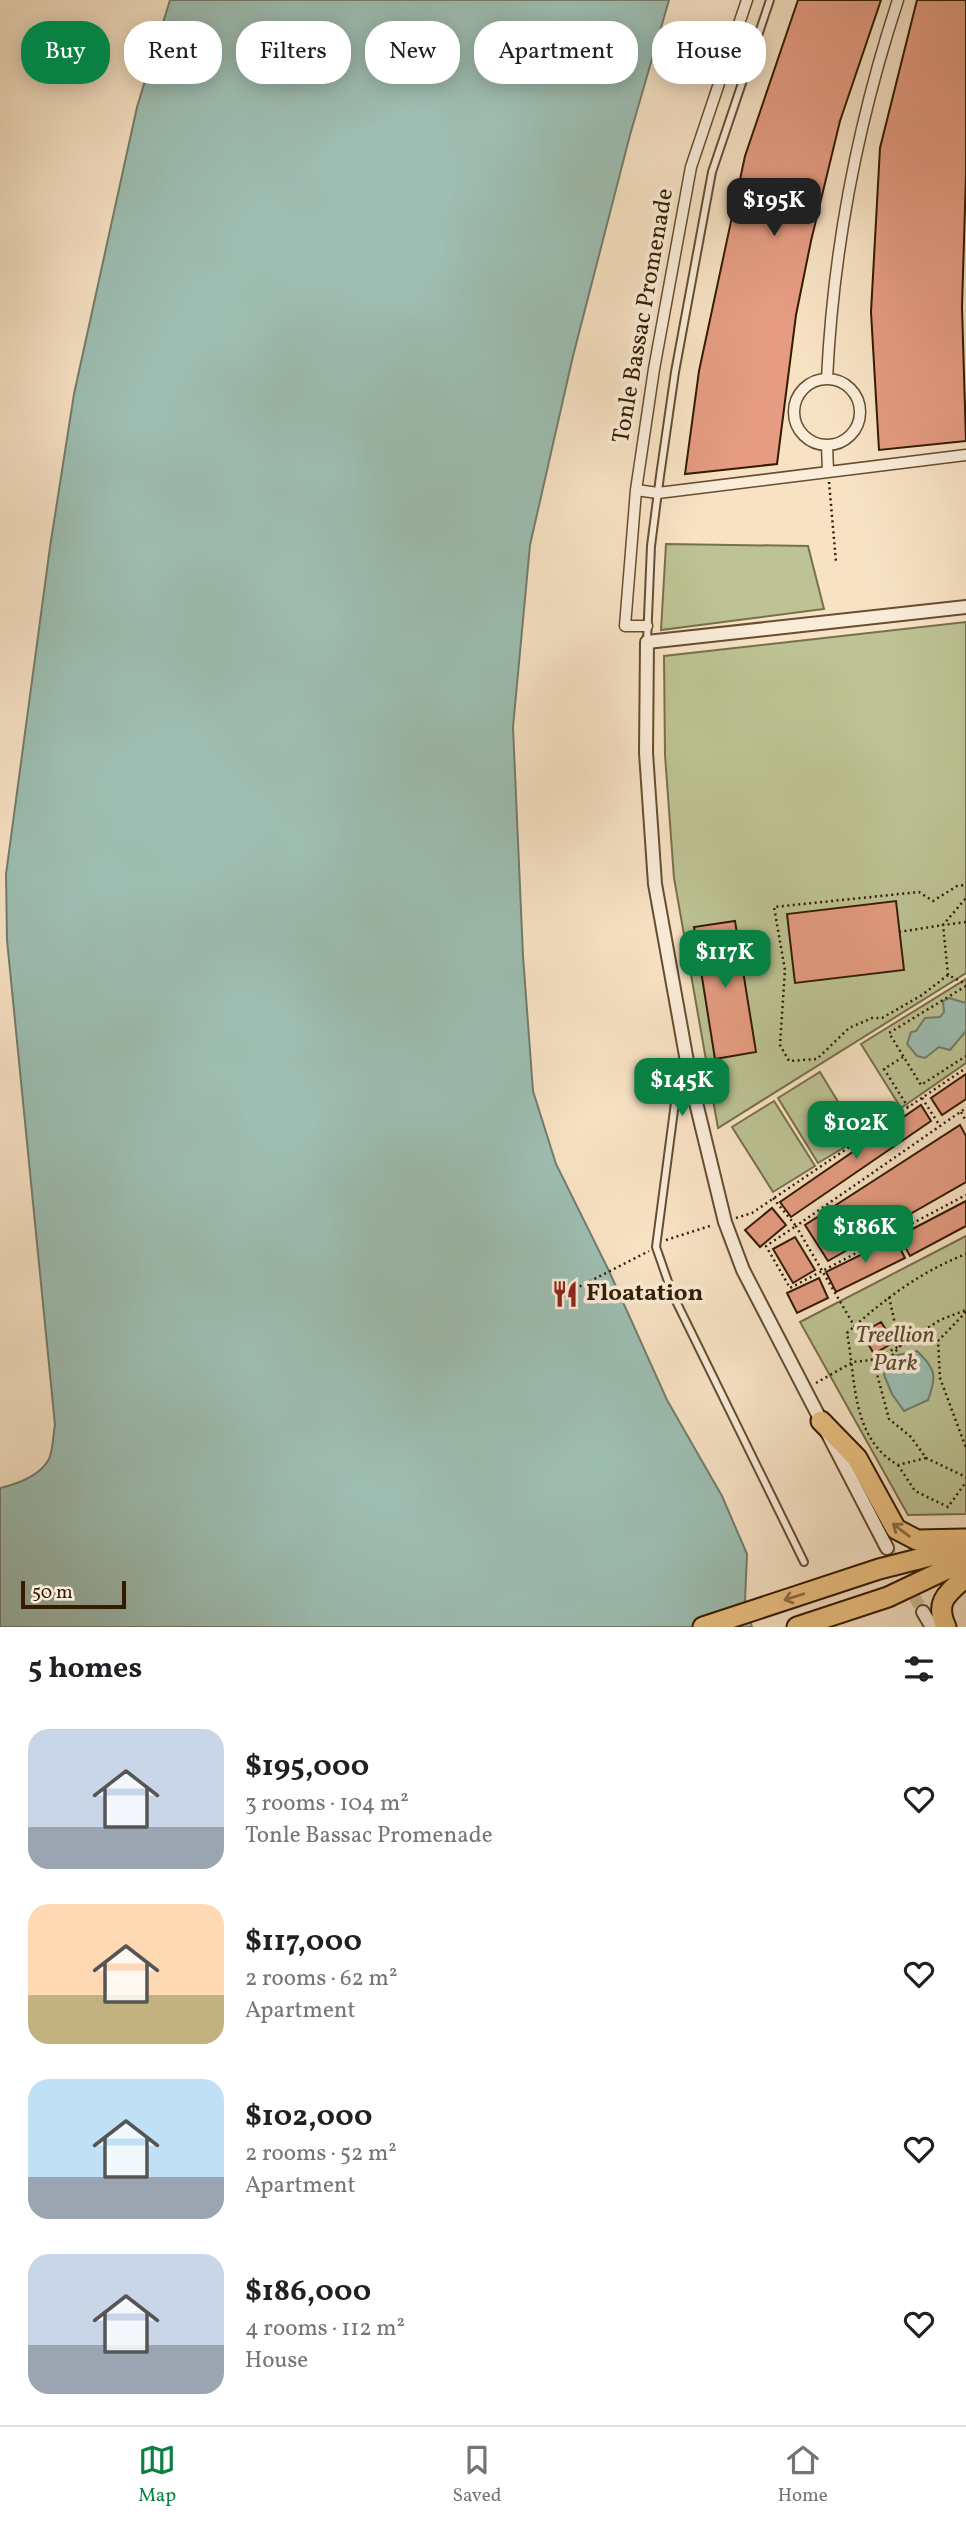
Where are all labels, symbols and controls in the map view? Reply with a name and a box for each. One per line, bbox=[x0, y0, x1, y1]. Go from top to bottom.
chip: Buy bbox=[21, 21, 110, 84]
chip: Rent bbox=[124, 21, 222, 84]
chip: Filters bbox=[236, 21, 351, 84]
chip: New bbox=[365, 21, 460, 84]
chip: Apartment bbox=[474, 21, 638, 84]
chip: House bbox=[652, 21, 766, 84]
pin: $195K bbox=[725, 178, 823, 238]
text: $195K bbox=[743, 185, 805, 217]
street label: Tonle Bassac Promenade bbox=[605, 186, 683, 446]
pin: $117K bbox=[676, 930, 774, 990]
text: $117K bbox=[696, 937, 754, 969]
pin: $145K bbox=[633, 1058, 731, 1118]
text: $145K bbox=[650, 1065, 714, 1097]
pin: $102K bbox=[807, 1102, 905, 1161]
text: $102K bbox=[824, 1108, 888, 1140]
pin: $186K bbox=[816, 1206, 914, 1265]
text: $186K bbox=[833, 1212, 897, 1244]
place label: Floatation bbox=[586, 1277, 703, 1311]
restaurant icon: Floatation bbox=[550, 1279, 580, 1309]
park label: Treellion Park bbox=[855, 1319, 935, 1381]
one-way arrow bbox=[893, 1522, 911, 1537]
scale bar bbox=[21, 1578, 126, 1610]
text: 50 m bbox=[32, 1580, 73, 1606]
one-way arrow bbox=[784, 1592, 806, 1604]
text: 5 homes bbox=[28, 1648, 142, 1690]
icon: filters bbox=[900, 1650, 938, 1688]
text: $195,000 bbox=[245, 1746, 369, 1788]
icon: home bbox=[84, 1757, 168, 1841]
icon: heart bbox=[900, 1780, 938, 1818]
text: 3 rooms · 104 m² bbox=[245, 1788, 409, 1820]
text: Tonle Bassac Promenade bbox=[245, 1820, 493, 1852]
text: $117,000 bbox=[245, 1921, 362, 1963]
icon: home bbox=[84, 1932, 168, 2016]
icon: heart bbox=[900, 1955, 938, 1993]
text: 2 rooms · 62 m² bbox=[245, 1963, 397, 1995]
text: Apartment bbox=[245, 1995, 356, 2027]
text: $102,000 bbox=[245, 2096, 373, 2138]
icon: home bbox=[84, 2107, 168, 2191]
icon: heart bbox=[900, 2130, 938, 2168]
text: 2 rooms · 52 m² bbox=[245, 2138, 397, 2170]
text: Apartment bbox=[245, 2170, 356, 2202]
text: $186,000 bbox=[245, 2271, 371, 2313]
icon: home bbox=[84, 2282, 168, 2366]
icon: heart bbox=[900, 2305, 938, 2343]
text: 4 rooms · 112 m² bbox=[245, 2313, 405, 2345]
text: House bbox=[245, 2345, 308, 2377]
tab: Map bbox=[138, 2441, 176, 2509]
tab: Saved bbox=[452, 2441, 501, 2509]
tab: Home bbox=[778, 2441, 828, 2509]

